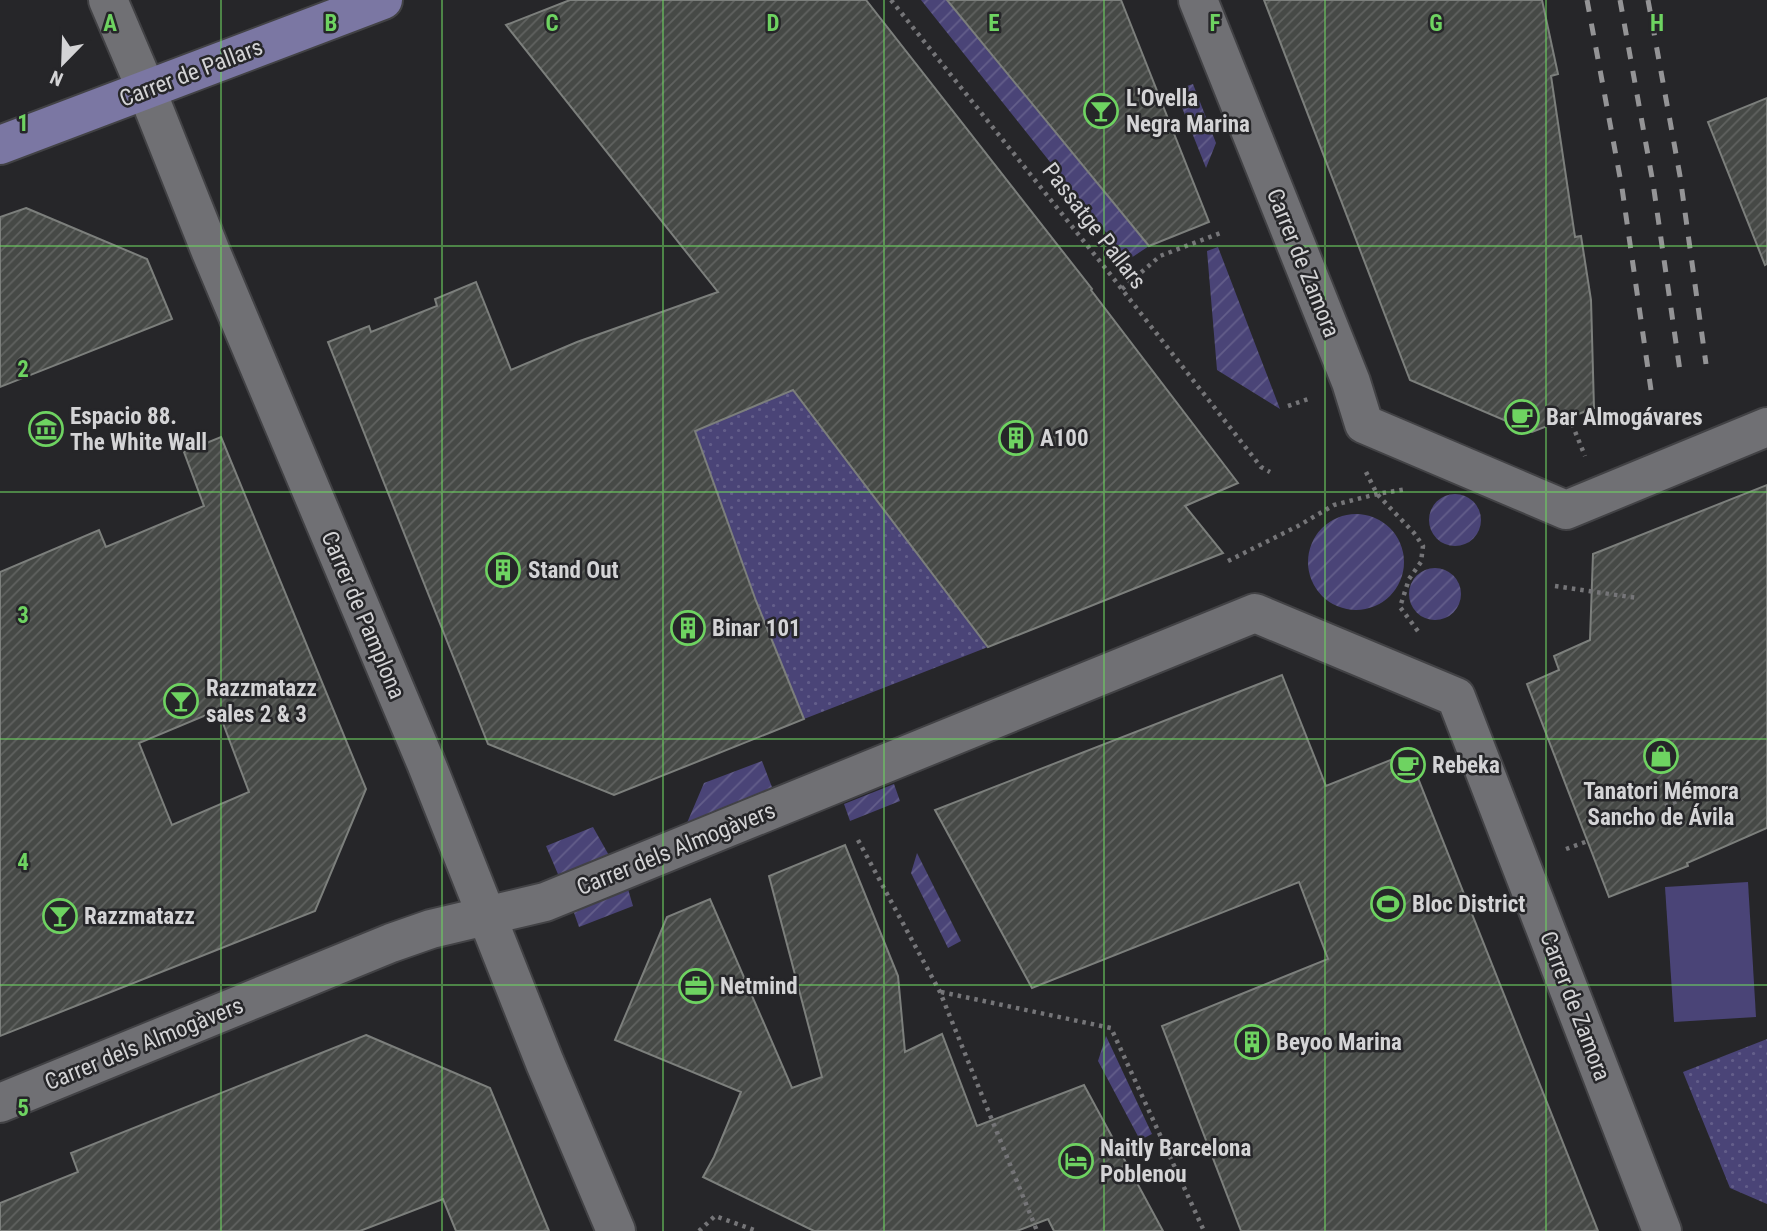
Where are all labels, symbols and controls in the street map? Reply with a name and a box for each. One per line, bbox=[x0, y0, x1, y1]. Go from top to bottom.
text: A bbox=[103, 10, 117, 37]
text: B bbox=[325, 10, 337, 37]
text: C bbox=[545, 10, 559, 37]
text: D bbox=[767, 10, 780, 37]
text: E bbox=[988, 10, 1000, 37]
text: F bbox=[1210, 10, 1221, 37]
text: G bbox=[1429, 10, 1443, 37]
text: H bbox=[1650, 10, 1664, 37]
north arrow bbox=[28, 28, 98, 98]
street label: Carrer de Pallars bbox=[116, 33, 266, 113]
text: N bbox=[47, 65, 66, 91]
place label: L'Ovella Negra Marina bbox=[1126, 85, 1250, 138]
bar icon: L'Ovella Negra Marina bbox=[1082, 92, 1120, 130]
text: 1 bbox=[17, 110, 29, 137]
street label: Passatge Pallars bbox=[1036, 158, 1152, 294]
street label: Carrer de Zamora bbox=[1261, 185, 1345, 341]
text: 2 bbox=[17, 356, 29, 383]
cafe icon: Bar Almogávares bbox=[1503, 398, 1541, 436]
place label: Espacio 88. The White Wall bbox=[70, 403, 207, 456]
place label: Bar Almogávares bbox=[1546, 404, 1703, 431]
museum icon: Espacio 88. The White Wall bbox=[27, 410, 65, 448]
building icon: A100 bbox=[997, 419, 1035, 457]
place label: A100 bbox=[1040, 425, 1089, 452]
street label: Carrer de Pamplona bbox=[315, 527, 411, 703]
building icon: Stand Out bbox=[484, 551, 522, 589]
place label: Stand Out bbox=[528, 557, 619, 584]
text: 3 bbox=[17, 602, 29, 629]
building icon: Binar 101 bbox=[669, 609, 707, 647]
place label: Binar 101 bbox=[712, 615, 801, 642]
place label: Razzmatazz sales 2 & 3 bbox=[206, 675, 317, 728]
bar icon: Razzmatazz sales 2 & 3 bbox=[162, 682, 200, 720]
shop icon: Tanatori Mémora Sancho de Ávila bbox=[1642, 737, 1680, 775]
cafe icon: Rebeka bbox=[1389, 746, 1427, 784]
place label: Rebeka bbox=[1432, 752, 1500, 779]
place label: Tanatori Mémora Sancho de Ávila bbox=[1583, 778, 1739, 831]
street label: Carrer dels Almogàvers bbox=[573, 797, 779, 901]
text: 4 bbox=[17, 849, 29, 876]
sports icon: Bloc District bbox=[1369, 885, 1407, 923]
place label: Bloc District bbox=[1412, 891, 1525, 918]
bar icon: Razzmatazz bbox=[41, 897, 79, 935]
place label: Razzmatazz bbox=[84, 903, 195, 930]
street label: Carrer de Zamora bbox=[1534, 927, 1616, 1085]
office icon: Netmind bbox=[677, 967, 715, 1005]
place label: Netmind bbox=[720, 973, 798, 1000]
street label: Carrer dels Almogàvers bbox=[41, 992, 247, 1096]
building icon: Beyoo Marina bbox=[1233, 1023, 1271, 1061]
place label: Beyoo Marina bbox=[1276, 1029, 1402, 1056]
text: 5 bbox=[17, 1095, 29, 1122]
place label: Naitly Barcelona Poblenou bbox=[1100, 1135, 1251, 1188]
hotel icon: Naitly Barcelona Poblenou bbox=[1057, 1142, 1095, 1180]

